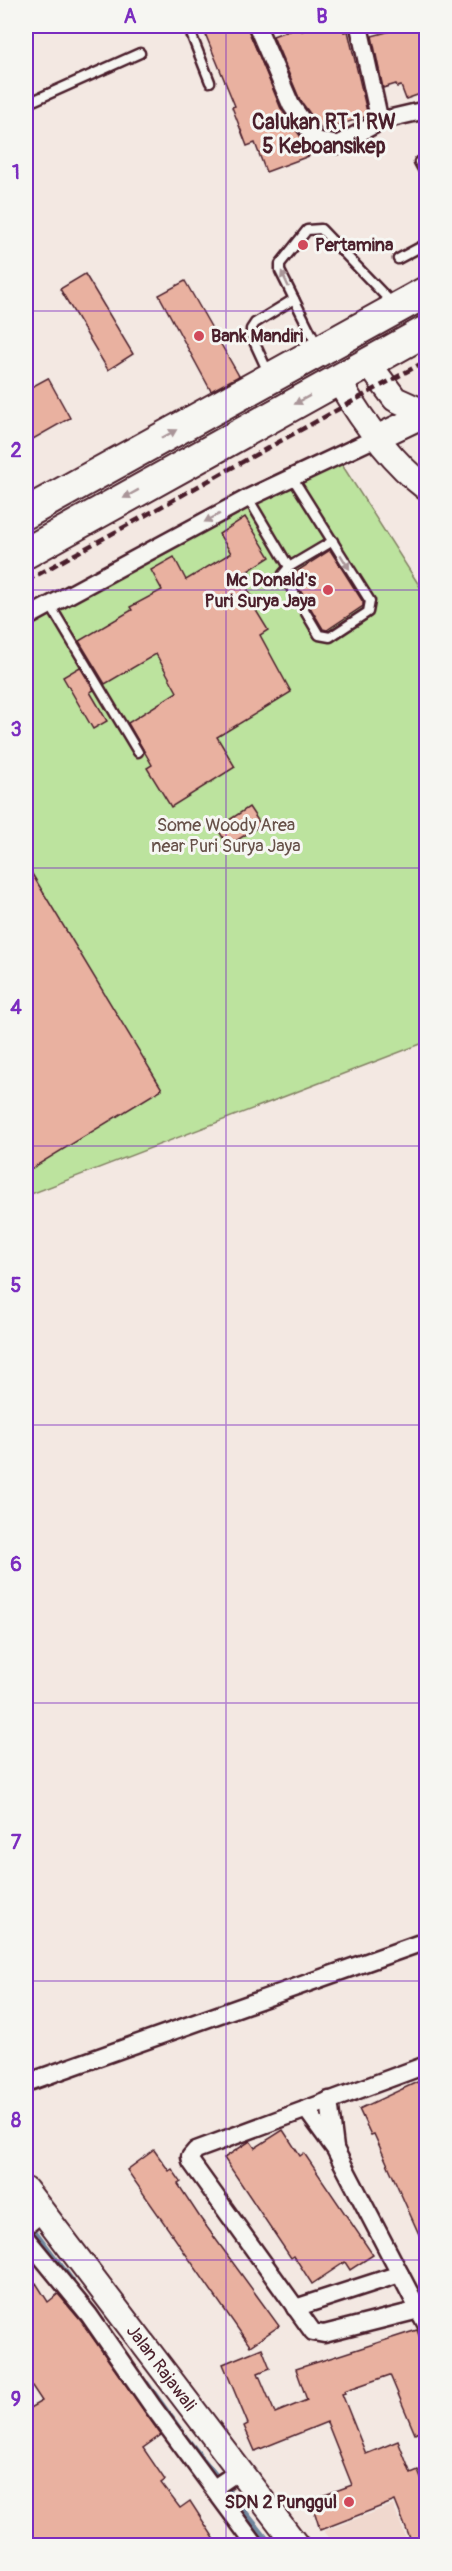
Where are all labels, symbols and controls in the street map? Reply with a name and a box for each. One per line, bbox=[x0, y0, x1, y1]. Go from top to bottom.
text: A bbox=[124, 4, 137, 29]
text: B bbox=[316, 4, 328, 29]
district label: Calukan RT 1 RW 5 Keboansikep bbox=[252, 109, 396, 160]
text: 1 bbox=[12, 160, 20, 185]
place label: Pertamina bbox=[315, 234, 394, 257]
marker: Pertamina bbox=[296, 238, 310, 252]
one-way arrow bbox=[280, 271, 289, 288]
place label: Bank Mandiri bbox=[211, 325, 303, 348]
marker: Bank Mandiri bbox=[192, 329, 206, 343]
one-way arrow bbox=[293, 395, 310, 405]
one-way arrow bbox=[160, 429, 177, 439]
text: 2 bbox=[10, 438, 22, 463]
one-way arrow bbox=[122, 489, 139, 499]
one-way arrow bbox=[203, 513, 220, 523]
one-way arrow bbox=[340, 554, 351, 570]
place label: Mc Donald's Puri Surya Jaya bbox=[204, 569, 317, 613]
marker: Mc Donald's Puri Surya Jaya bbox=[321, 583, 335, 597]
text: 3 bbox=[10, 717, 22, 742]
park label: Some Woody Area near Puri Surya Jaya bbox=[151, 814, 301, 858]
text: 4 bbox=[10, 995, 22, 1020]
text: 5 bbox=[11, 1273, 22, 1298]
text: 6 bbox=[10, 1552, 22, 1577]
text: 7 bbox=[11, 1830, 22, 1855]
text: 8 bbox=[11, 2108, 21, 2133]
street label: Jalan Rajawali bbox=[121, 2320, 201, 2416]
text: 9 bbox=[11, 2387, 21, 2412]
place label: SDN 2 Punggul bbox=[225, 2491, 337, 2514]
marker: SDN 2 Punggul bbox=[342, 2495, 356, 2509]

